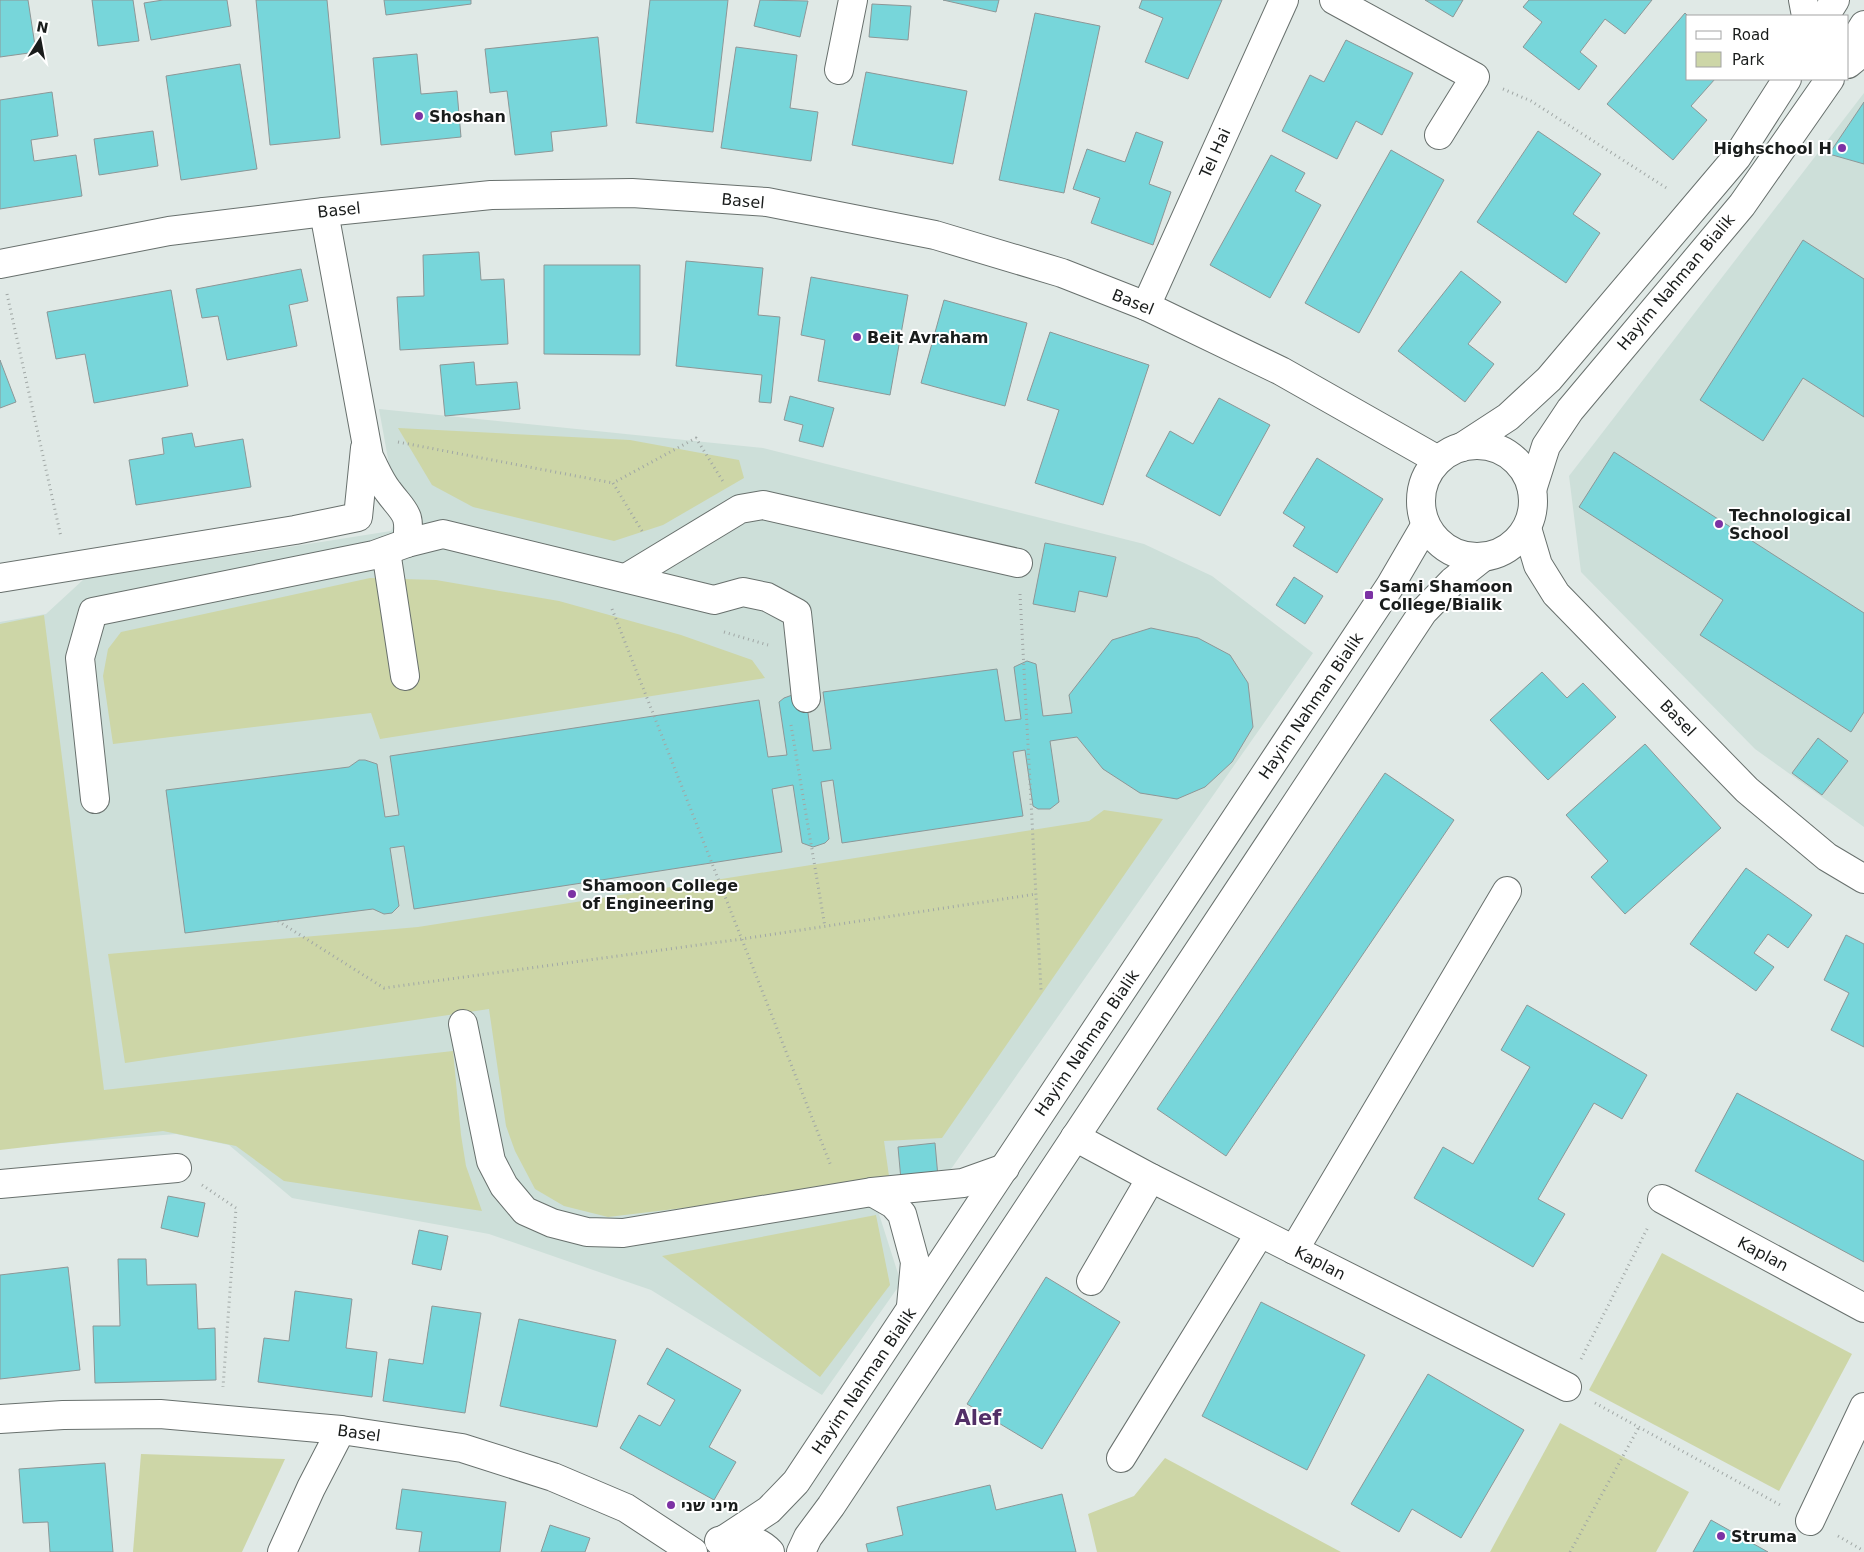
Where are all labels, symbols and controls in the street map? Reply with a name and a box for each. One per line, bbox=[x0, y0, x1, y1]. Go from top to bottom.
north arrow bbox=[15, 15, 65, 65]
legend bbox=[1686, 15, 1849, 80]
text: N bbox=[35, 18, 50, 36]
text: Road bbox=[1732, 26, 1770, 44]
text: Park bbox=[1732, 51, 1765, 69]
place label: Shoshan bbox=[429, 107, 506, 126]
marker: Shoshan bbox=[413, 110, 425, 122]
street label: Tel Hai bbox=[1195, 125, 1234, 182]
place label: Highschool H bbox=[1713, 139, 1832, 158]
marker: Highschool H bbox=[1836, 142, 1848, 154]
street label: Basel bbox=[721, 190, 765, 212]
street label: Basel bbox=[316, 198, 362, 222]
street label: Hayim Nahman Bialik bbox=[1613, 209, 1739, 354]
street label: Basel bbox=[1109, 285, 1157, 319]
place label: Beit Avraham bbox=[867, 328, 989, 347]
marker: Beit Avraham bbox=[851, 331, 863, 343]
place label: Technological School bbox=[1729, 506, 1851, 543]
marker: Technological School bbox=[1713, 518, 1725, 530]
place label: Sami Shamoon College/Bialik bbox=[1379, 577, 1513, 614]
marker: Sami Shamoon College/Bialik bbox=[1363, 589, 1375, 601]
street label: Hayim Nahman Bialik bbox=[1255, 629, 1367, 783]
street label: Basel bbox=[1656, 696, 1700, 740]
place label: Shamoon College of Engineering bbox=[582, 876, 738, 913]
marker: Shamoon College of Engineering bbox=[566, 888, 578, 900]
street label: Hayim Nahman Bialik bbox=[1031, 966, 1143, 1120]
street label: Kaplan bbox=[1734, 1233, 1792, 1275]
street label: Kaplan bbox=[1291, 1242, 1349, 1284]
street label: Hayim Nahman Bialik bbox=[808, 1304, 920, 1458]
district label: Alef bbox=[955, 1406, 1002, 1430]
street label: Basel bbox=[336, 1421, 382, 1445]
place label: מיני שני bbox=[681, 1496, 739, 1515]
marker: מיני שני bbox=[665, 1499, 677, 1511]
place label: Struma bbox=[1731, 1527, 1797, 1546]
marker: Struma bbox=[1715, 1530, 1727, 1542]

